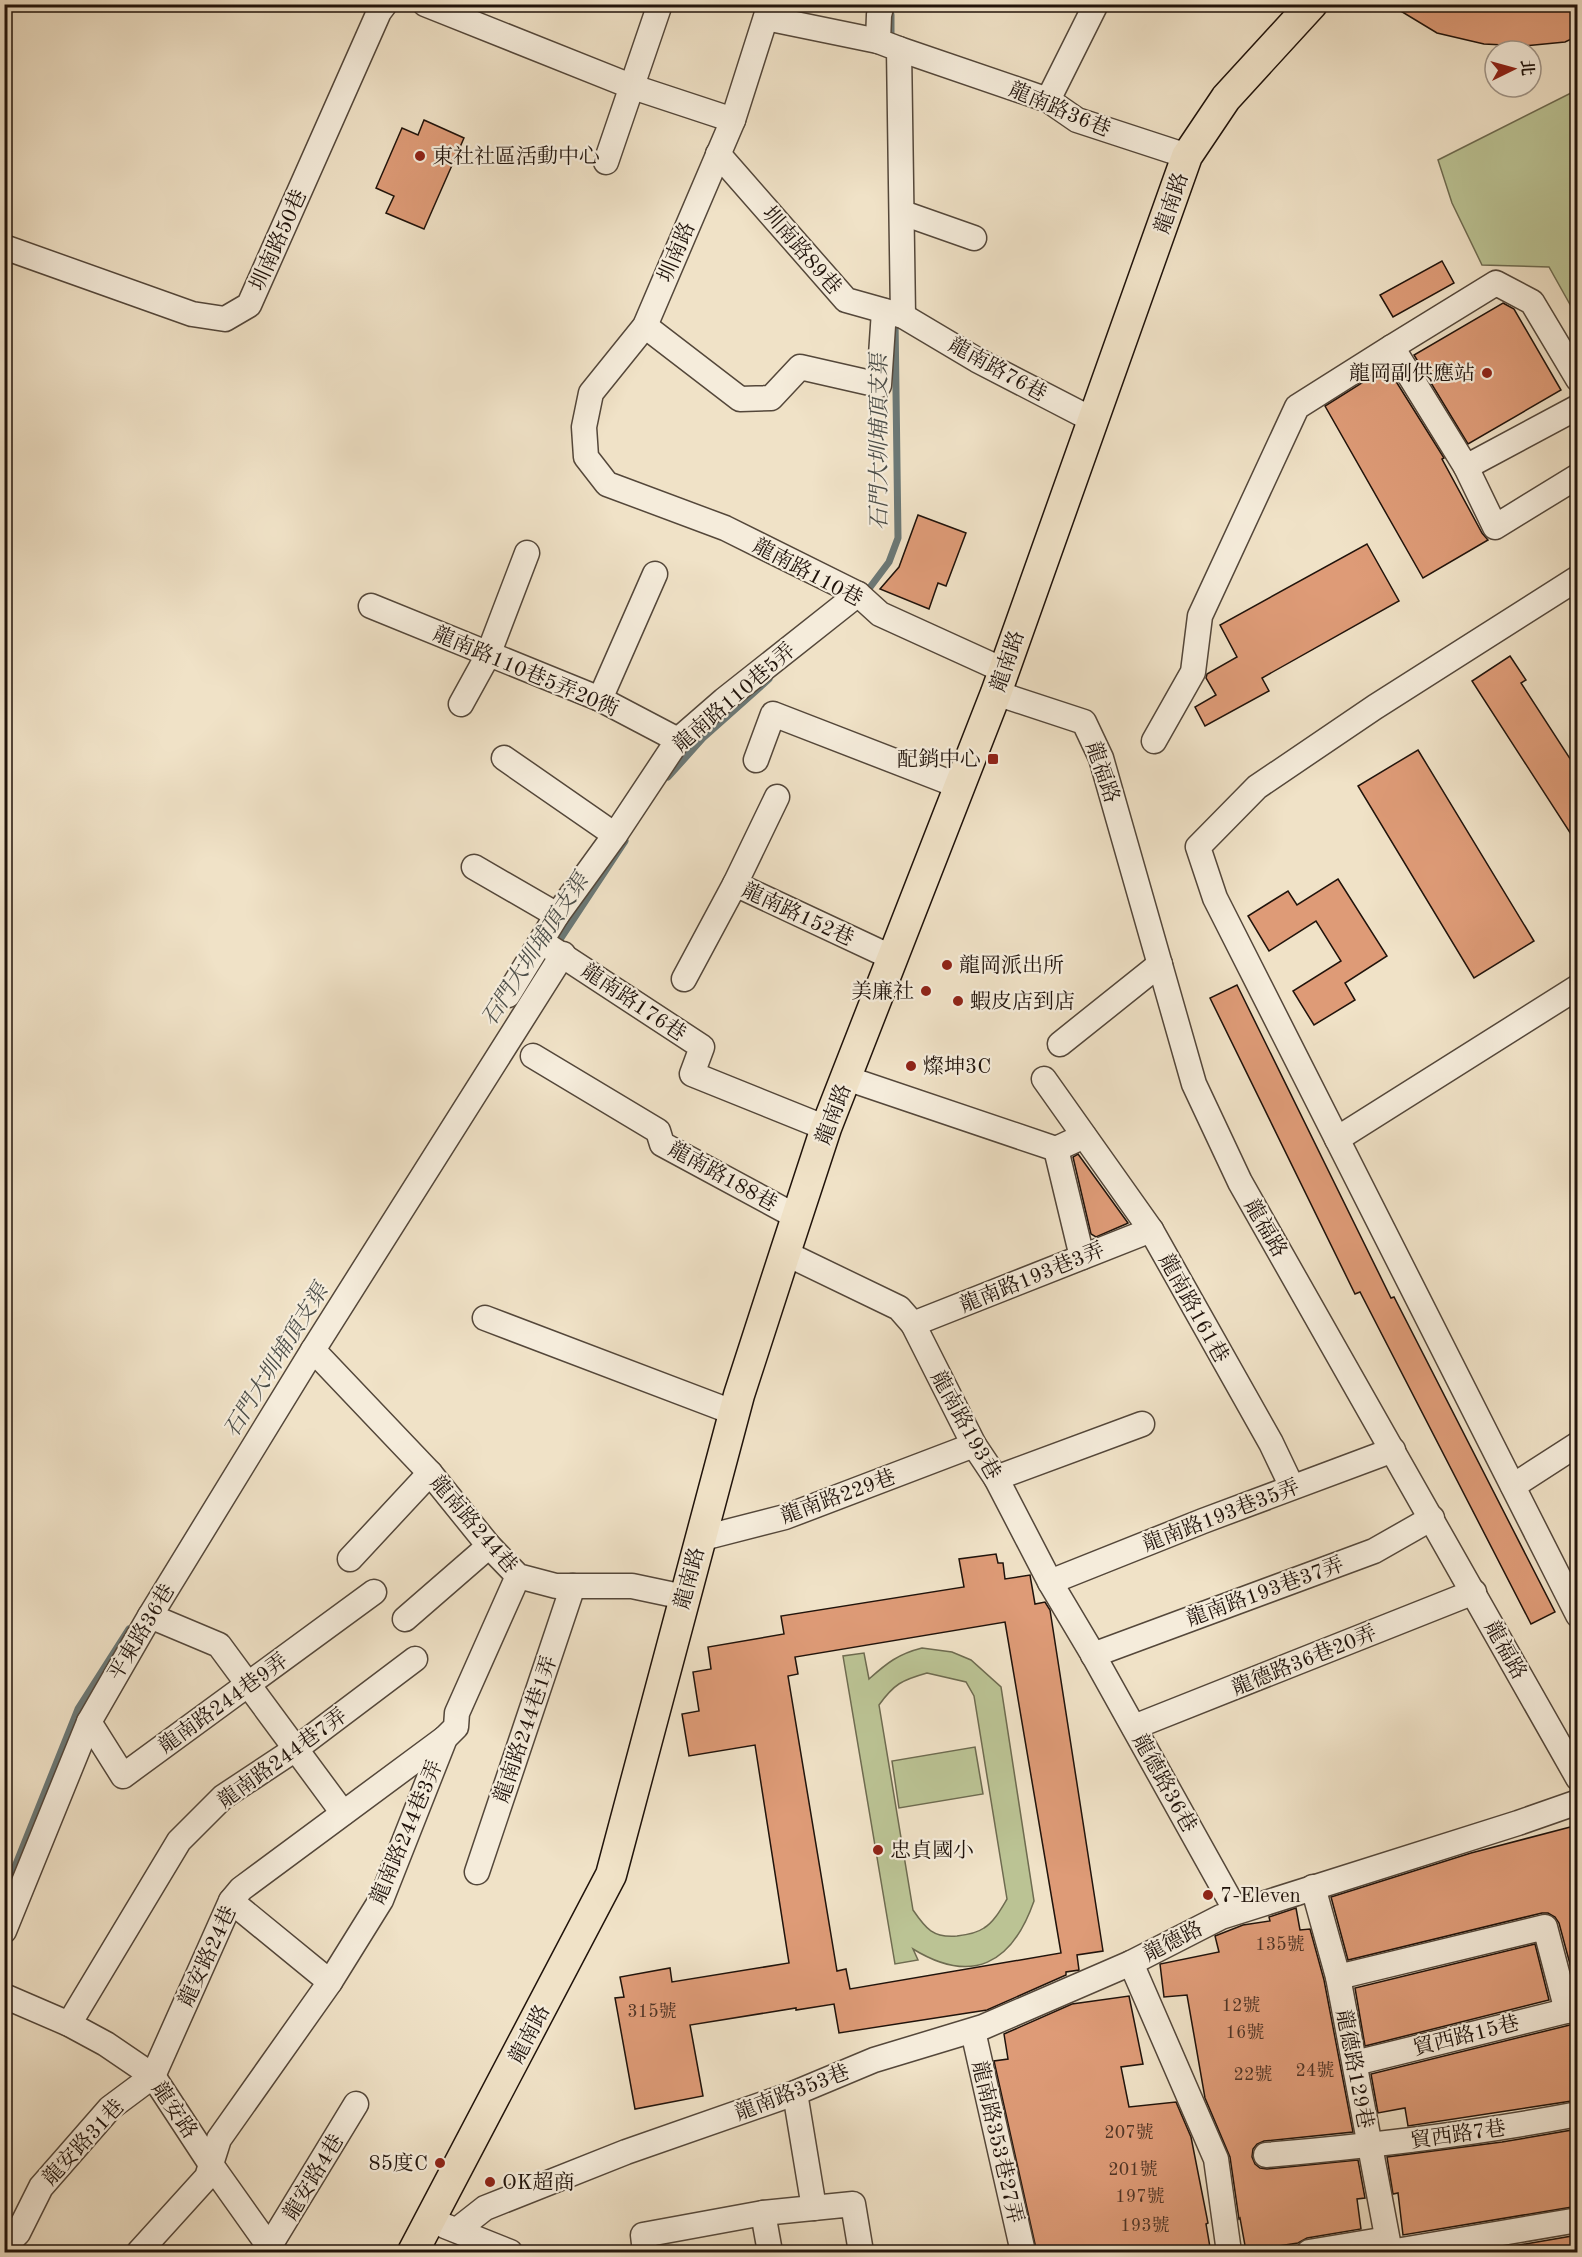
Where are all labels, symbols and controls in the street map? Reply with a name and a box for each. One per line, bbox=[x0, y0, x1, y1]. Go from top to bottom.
north arrow bbox=[1483, 39, 1543, 99]
text: 北 bbox=[1517, 59, 1537, 77]
street label: 龍南路36巷 bbox=[1005, 78, 1114, 141]
place label: 東社社區活動中心 bbox=[432, 145, 600, 168]
marker: 東社社區活動中心 bbox=[413, 149, 427, 163]
street label: 龍南路 bbox=[1150, 170, 1193, 237]
street label: 圳南路50巷 bbox=[246, 186, 311, 294]
street label: 圳南路89巷 bbox=[757, 202, 846, 299]
street label: 圳南路 bbox=[654, 219, 699, 286]
street label: 龍南路76巷 bbox=[945, 333, 1051, 406]
water label: 石門大圳埔頂支渠 bbox=[867, 351, 891, 530]
place label: 龍岡副供應站 bbox=[1349, 362, 1475, 385]
marker: 龍岡副供應站 bbox=[1480, 366, 1494, 380]
street label: 龍南路110巷 bbox=[749, 534, 866, 611]
street label: 龍南路110巷5弄20衖 bbox=[430, 622, 622, 721]
street label: 龍南路 bbox=[986, 628, 1029, 695]
street label: 龍南路110巷5弄 bbox=[669, 638, 800, 756]
street label: 龍福路 bbox=[1081, 739, 1124, 806]
place label: 配銷中心 bbox=[897, 748, 981, 771]
marker: 配銷中心 bbox=[986, 752, 1000, 766]
water label: 石門大圳埔頂支渠 bbox=[477, 867, 594, 1030]
street label: 龍南路152巷 bbox=[738, 879, 857, 950]
place label: 龍岡派出所 bbox=[959, 954, 1064, 977]
marker: 龍岡派出所 bbox=[940, 958, 954, 972]
street label: 龍南路176巷 bbox=[577, 959, 690, 1046]
place label: 美廉社 bbox=[851, 980, 914, 1003]
marker: 美廉社 bbox=[919, 984, 933, 998]
place label: 蝦皮店到店 bbox=[970, 990, 1075, 1013]
marker: 蝦皮店到店 bbox=[951, 994, 965, 1008]
place label: 燦坤3C bbox=[923, 1055, 991, 1078]
marker: 燦坤3C bbox=[904, 1059, 918, 1073]
street label: 龍南路 bbox=[811, 1081, 855, 1148]
street label: 龍南路188巷 bbox=[664, 1137, 781, 1216]
street label: 龍福路 bbox=[1240, 1195, 1291, 1261]
street label: 龍南路193巷3弄 bbox=[957, 1238, 1108, 1317]
street label: 龍南路161巷 bbox=[1154, 1250, 1233, 1367]
water label: 石門大圳埔頂支渠 bbox=[219, 1277, 334, 1442]
street label: 龍南路193巷 bbox=[926, 1367, 1005, 1484]
street label: 龍南路229巷 bbox=[778, 1465, 899, 1528]
street label: 龍南路244巷 bbox=[425, 1471, 522, 1577]
street label: 龍南路193巷35弄 bbox=[1140, 1475, 1303, 1556]
street label: 龍南路 bbox=[670, 1545, 709, 1612]
street label: 龍南路193巷37弄 bbox=[1183, 1552, 1347, 1631]
street label: 平東路36巷 bbox=[104, 1580, 179, 1685]
street label: 龍福路 bbox=[1480, 1617, 1531, 1683]
street label: 龍德路36巷20弄 bbox=[1229, 1621, 1380, 1700]
street label: 龍南路244巷9弄 bbox=[154, 1649, 292, 1758]
street label: 龍南路244巷1弄 bbox=[490, 1653, 561, 1806]
street label: 龍南路244巷7弄 bbox=[213, 1704, 351, 1813]
street label: 龍德路36巷 bbox=[1128, 1730, 1201, 1836]
street label: 龍南路244巷3弄 bbox=[366, 1757, 447, 1907]
place label: 忠貞國小 bbox=[890, 1839, 974, 1862]
marker: 忠貞國小 bbox=[871, 1843, 885, 1857]
place label: 7-Eleven bbox=[1220, 1886, 1301, 1907]
marker: 7-Eleven bbox=[1201, 1888, 1215, 1902]
street label: 龍安路24巷 bbox=[174, 1902, 241, 2010]
street label: 龍德路 bbox=[1140, 1917, 1207, 1966]
house number: 135號 bbox=[1255, 1934, 1305, 1954]
house number: 12號 bbox=[1222, 1995, 1260, 2015]
street label: 龍南路 bbox=[504, 2001, 554, 2067]
house number: 315號 bbox=[627, 2001, 677, 2021]
street label: 龍德路129巷 bbox=[1332, 2008, 1377, 2130]
street label: 貿西路15巷 bbox=[1411, 2011, 1521, 2060]
house number: 16號 bbox=[1226, 2022, 1264, 2042]
street label: 龍南路353巷27弄 bbox=[968, 2059, 1027, 2226]
street label: 龍南路353巷 bbox=[732, 2060, 853, 2125]
house number: 24號 bbox=[1296, 2060, 1334, 2080]
house number: 22號 bbox=[1234, 2064, 1272, 2084]
street label: 龍安路 bbox=[147, 2078, 202, 2143]
street label: 龍安路31巷 bbox=[38, 2095, 129, 2190]
street label: 貿西路7巷 bbox=[1409, 2116, 1507, 2153]
house number: 207號 bbox=[1104, 2122, 1154, 2142]
street label: 龍安路4巷 bbox=[279, 2130, 348, 2224]
place label: 85度C bbox=[369, 2152, 428, 2175]
marker: 85度C bbox=[433, 2156, 447, 2170]
house number: 201號 bbox=[1108, 2159, 1158, 2179]
place label: OK超商 bbox=[502, 2171, 575, 2194]
marker: OK超商 bbox=[483, 2175, 497, 2189]
house number: 197號 bbox=[1115, 2186, 1165, 2206]
house number: 193號 bbox=[1120, 2215, 1170, 2235]

